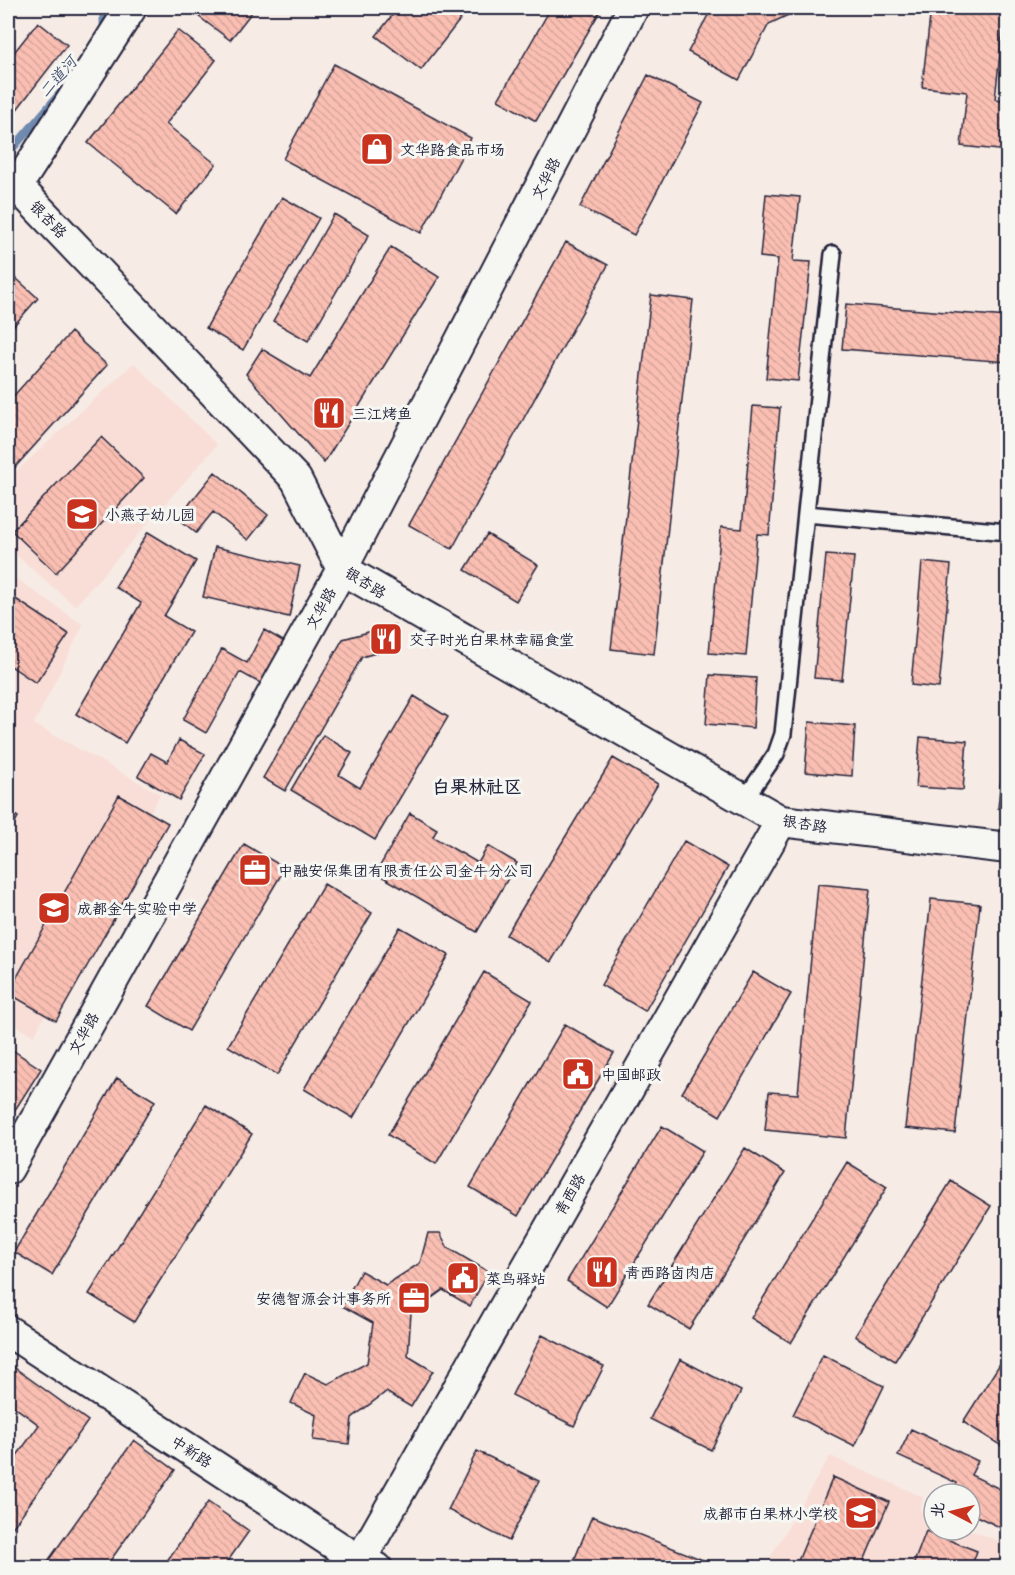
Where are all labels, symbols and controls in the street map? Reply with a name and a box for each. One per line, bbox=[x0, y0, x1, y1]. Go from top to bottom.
water label: 二道河 bbox=[33, 49, 83, 101]
shop icon: 文华路食品市场 bbox=[359, 131, 395, 167]
place label: 文华路食品市场 bbox=[400, 139, 505, 159]
street label: 文华路 bbox=[526, 153, 564, 203]
street label: 银杏路 bbox=[26, 196, 72, 242]
restaurant icon: 三江烤鱼 bbox=[311, 395, 347, 431]
place label: 三江烤鱼 bbox=[352, 403, 412, 423]
school or university icon: 小燕子幼儿园 bbox=[64, 496, 100, 532]
place label: 小燕子幼儿园 bbox=[105, 504, 195, 524]
street label: 银杏路 bbox=[342, 562, 390, 602]
street label: 文华路 bbox=[300, 583, 340, 633]
restaurant icon: 交子时光白果林幸福食堂 bbox=[368, 621, 404, 657]
place label: 交子时光白果林幸福食堂 bbox=[409, 629, 574, 649]
district label: 白果林社区 bbox=[432, 774, 522, 798]
street label: 银杏路 bbox=[781, 810, 829, 836]
office icon: 中融安保集团有限责任公司金牛分公司 bbox=[237, 852, 273, 888]
place label: 中融安保集团有限责任公司金牛分公司 bbox=[278, 860, 533, 880]
school or university icon: 成都金牛实验中学 bbox=[36, 890, 72, 926]
place label: 成都金牛实验中学 bbox=[77, 898, 197, 918]
street label: 文华路 bbox=[63, 1008, 103, 1058]
public building icon: 中国邮政 bbox=[560, 1056, 596, 1092]
place label: 中国邮政 bbox=[601, 1064, 661, 1084]
street label: 青西路 bbox=[549, 1170, 589, 1218]
restaurant icon: 青西路卤肉店 bbox=[584, 1254, 620, 1290]
public building icon: 菜鸟驿站 bbox=[445, 1260, 481, 1296]
place label: 青西路卤肉店 bbox=[625, 1262, 715, 1282]
place label: 菜鸟驿站 bbox=[486, 1268, 546, 1288]
office icon: 安德智源会计事务所 bbox=[396, 1280, 432, 1316]
place label: 安德智源会计事务所 bbox=[256, 1288, 391, 1308]
street label: 中新路 bbox=[168, 1430, 216, 1472]
north arrow bbox=[922, 1482, 982, 1542]
school or university icon: 成都市白果林小学校 bbox=[843, 1495, 879, 1531]
text: 北 bbox=[925, 1501, 948, 1519]
place label: 成都市白果林小学校 bbox=[703, 1503, 838, 1523]

